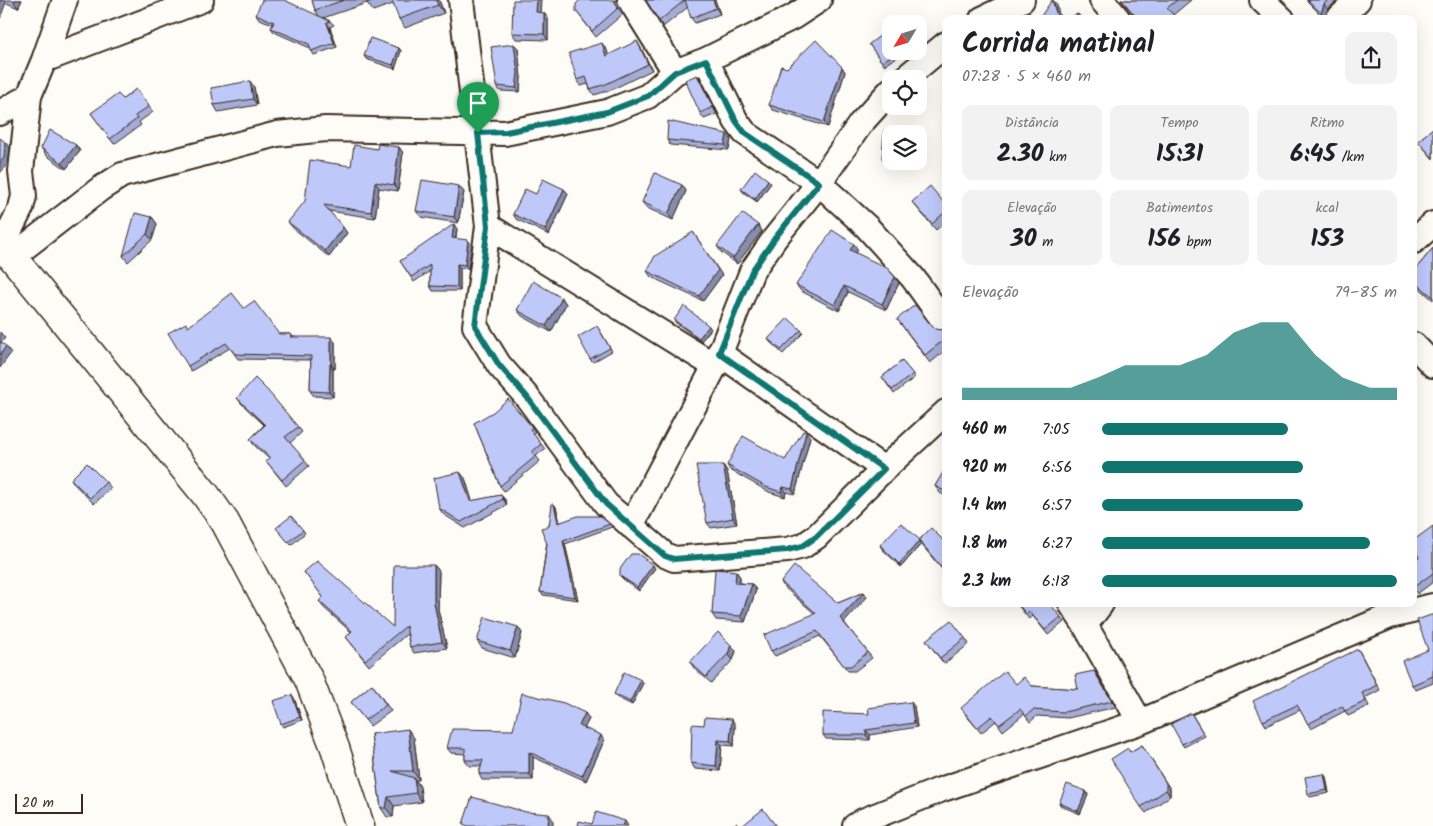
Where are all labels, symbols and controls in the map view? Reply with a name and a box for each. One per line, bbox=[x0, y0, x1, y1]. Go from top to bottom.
north arrow bbox=[882, 15, 928, 60]
map controls bbox=[882, 15, 927, 170]
text: Corrida matinal bbox=[962, 22, 1154, 67]
button: share bbox=[1345, 32, 1397, 84]
text: 07:28 · 5 × 460 m bbox=[962, 64, 1091, 89]
button: locate bbox=[882, 70, 927, 115]
pin bbox=[457, 82, 499, 133]
icon: arrive bbox=[464, 89, 492, 117]
text: Distância bbox=[1005, 112, 1059, 134]
text: Tempo bbox=[1161, 112, 1198, 134]
text: Ritmo bbox=[1310, 112, 1344, 134]
button: layers bbox=[882, 125, 927, 170]
text: 2.30 bbox=[997, 134, 1044, 174]
text: 15:31 bbox=[1156, 134, 1203, 174]
text: 6:45 bbox=[1290, 134, 1336, 174]
text: km bbox=[1044, 146, 1067, 168]
text: /km bbox=[1336, 146, 1364, 168]
text: Elevação bbox=[1007, 197, 1057, 219]
text: Batimentos bbox=[1146, 197, 1213, 219]
text: kcal bbox=[1316, 197, 1339, 219]
text: 30 bbox=[1010, 219, 1037, 259]
text: 156 bbox=[1147, 219, 1181, 259]
text: 153 bbox=[1310, 219, 1344, 259]
text: m bbox=[1037, 231, 1053, 253]
text: bpm bbox=[1181, 231, 1212, 253]
text: Elevação bbox=[962, 280, 1019, 305]
text: 79–85 m bbox=[1335, 280, 1397, 305]
text: 460 m bbox=[962, 417, 1007, 442]
text: 7:05 bbox=[1042, 417, 1070, 442]
text: 920 m bbox=[962, 455, 1007, 480]
text: 6:56 bbox=[1042, 455, 1072, 480]
text: 1.4 km bbox=[962, 493, 1007, 518]
text: 6:57 bbox=[1042, 493, 1071, 518]
text: 1.8 km bbox=[962, 531, 1007, 556]
text: 6:27 bbox=[1042, 531, 1072, 556]
text: 2.3 km bbox=[962, 569, 1011, 594]
text: 6:18 bbox=[1042, 569, 1070, 594]
scale bar bbox=[15, 791, 82, 814]
text: 20 m bbox=[22, 792, 54, 814]

